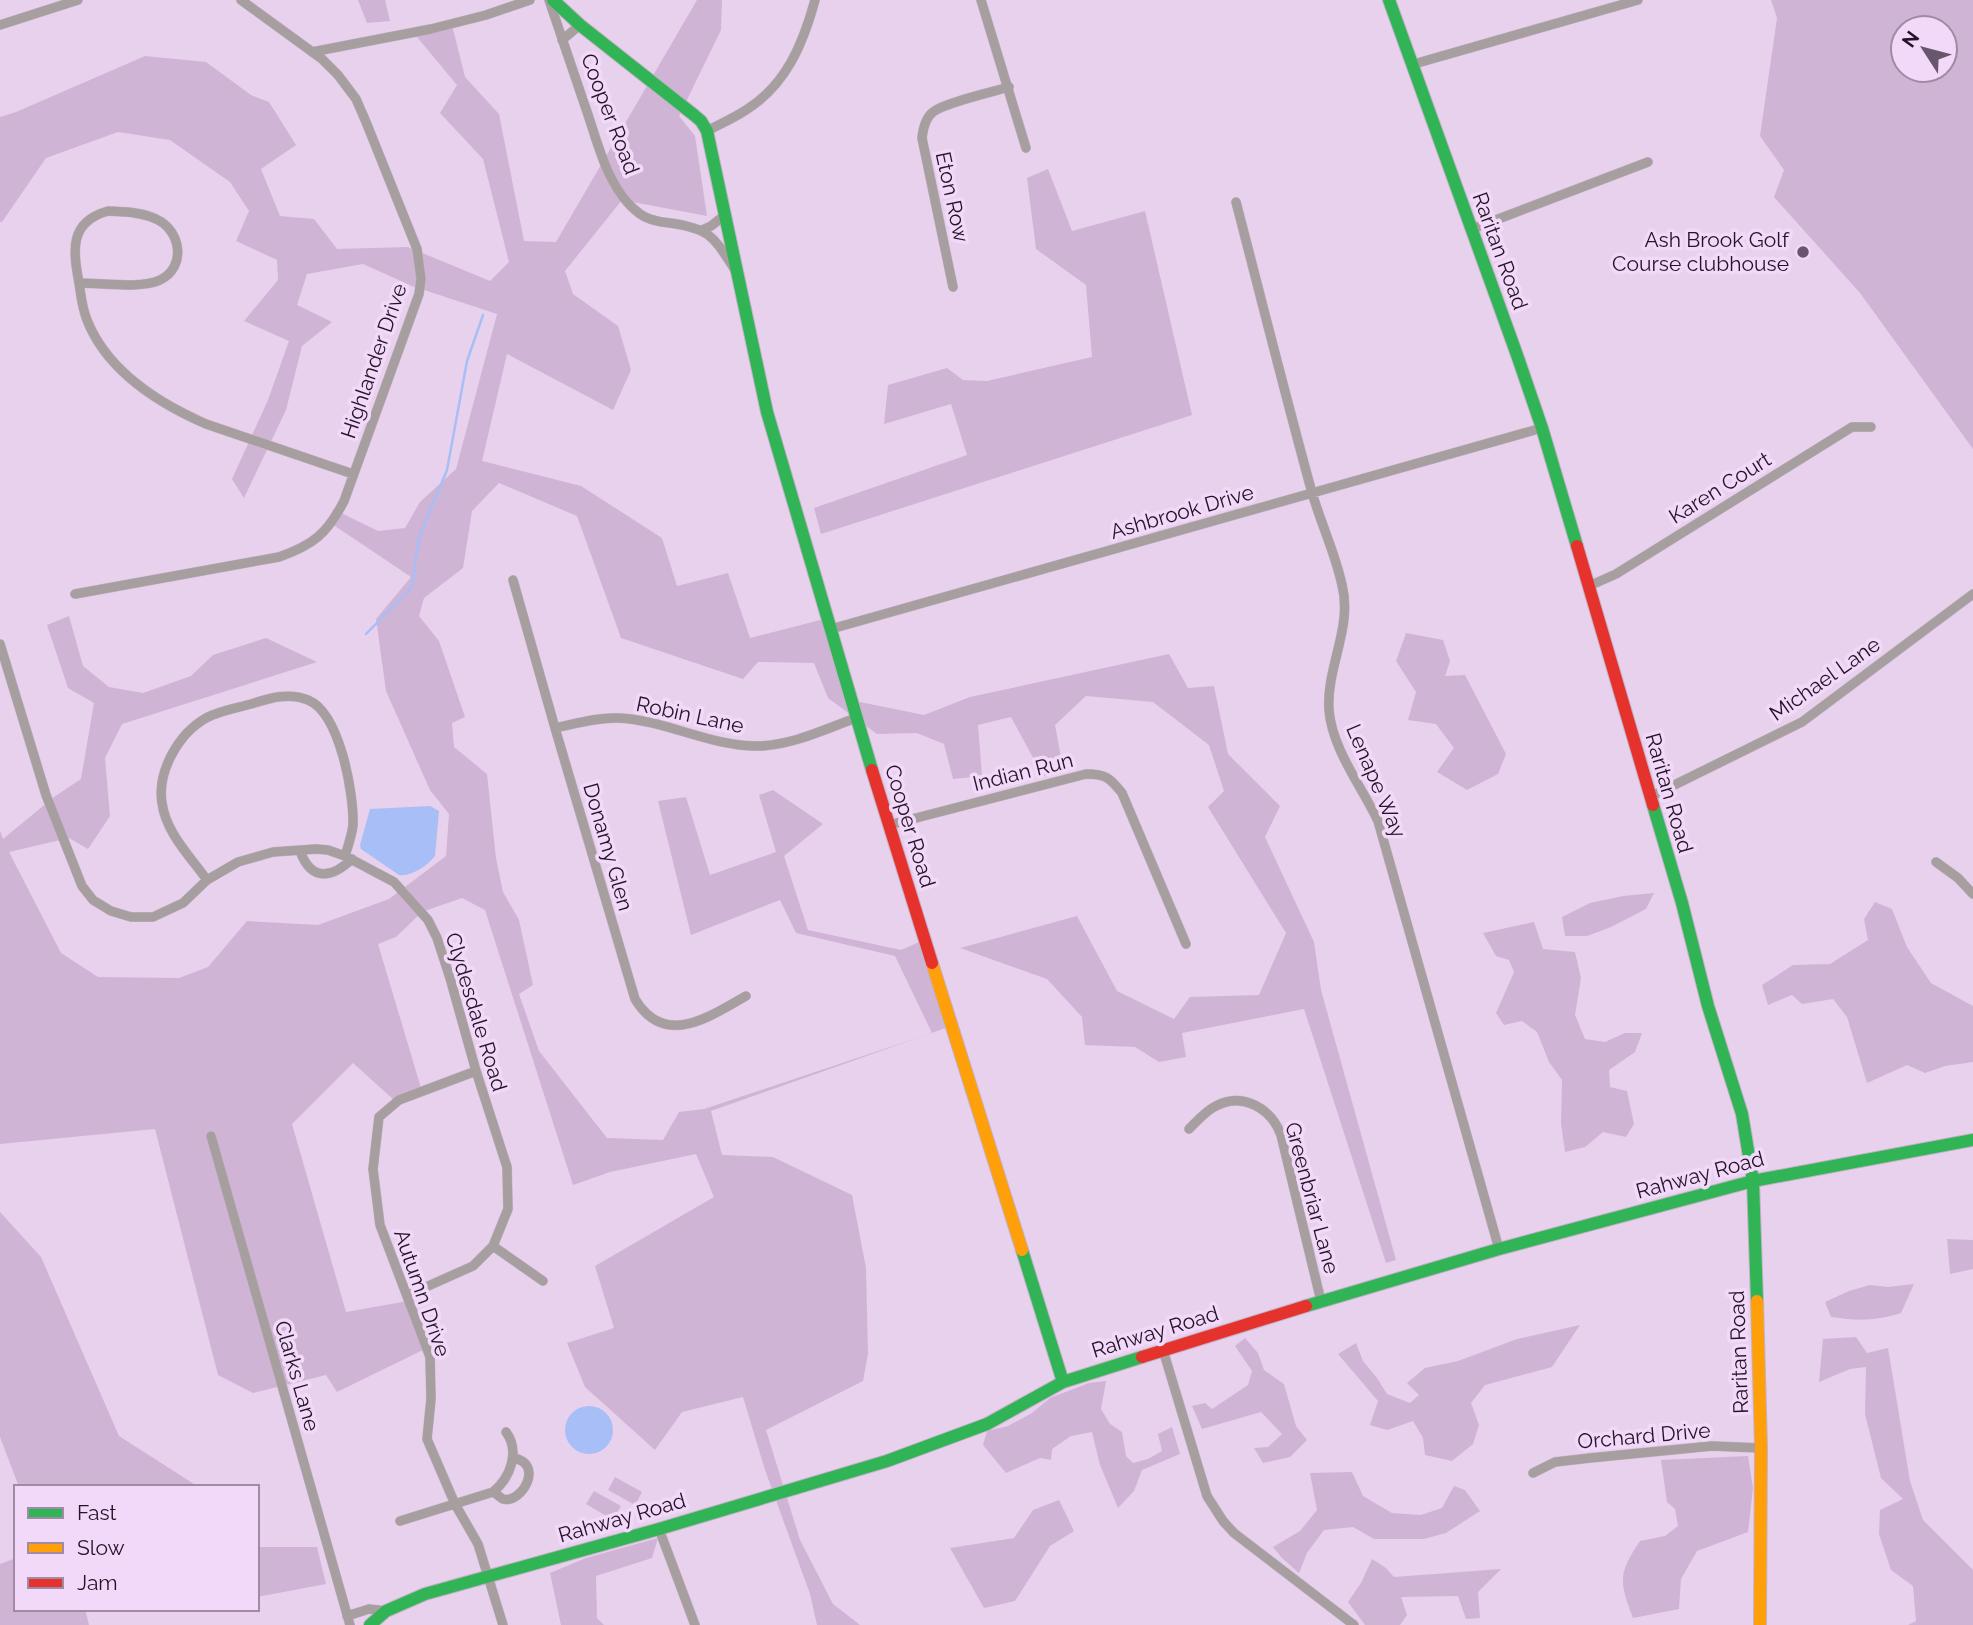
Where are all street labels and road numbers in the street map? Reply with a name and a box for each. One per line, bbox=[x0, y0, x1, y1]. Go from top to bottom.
street label: Cooper Road bbox=[576, 50, 645, 178]
street label: Eton Row bbox=[931, 149, 974, 245]
street label: Raritan Road bbox=[1468, 189, 1533, 313]
street label: Highlander Drive bbox=[335, 280, 412, 442]
street label: Karen Court bbox=[1664, 446, 1775, 529]
street label: Ashbrook Drive bbox=[1107, 479, 1256, 544]
street label: Michael Lane bbox=[1765, 631, 1885, 726]
street label: Robin Lane bbox=[634, 691, 746, 738]
street label: Lenape Way bbox=[1341, 720, 1412, 842]
street label: Raritan Road bbox=[1640, 730, 1699, 856]
street label: Indian Run bbox=[970, 747, 1076, 796]
street label: Cooper Road bbox=[880, 761, 941, 890]
street label: Donamy Glen bbox=[578, 780, 639, 914]
street label: Clydesdale Road bbox=[440, 930, 512, 1094]
street label: Greenbriar Lane bbox=[1280, 1119, 1345, 1276]
street label: Rahway Road bbox=[1633, 1145, 1767, 1204]
street label: Autumn Drive bbox=[389, 1226, 456, 1360]
street label: Raritan Road bbox=[1724, 1290, 1753, 1414]
street label: Rahway Road bbox=[1088, 1300, 1221, 1363]
street label: Clarks Lane bbox=[270, 1318, 325, 1434]
street label: Orchard Drive bbox=[1576, 1417, 1712, 1454]
street label: Rahway Road bbox=[555, 1487, 688, 1548]

